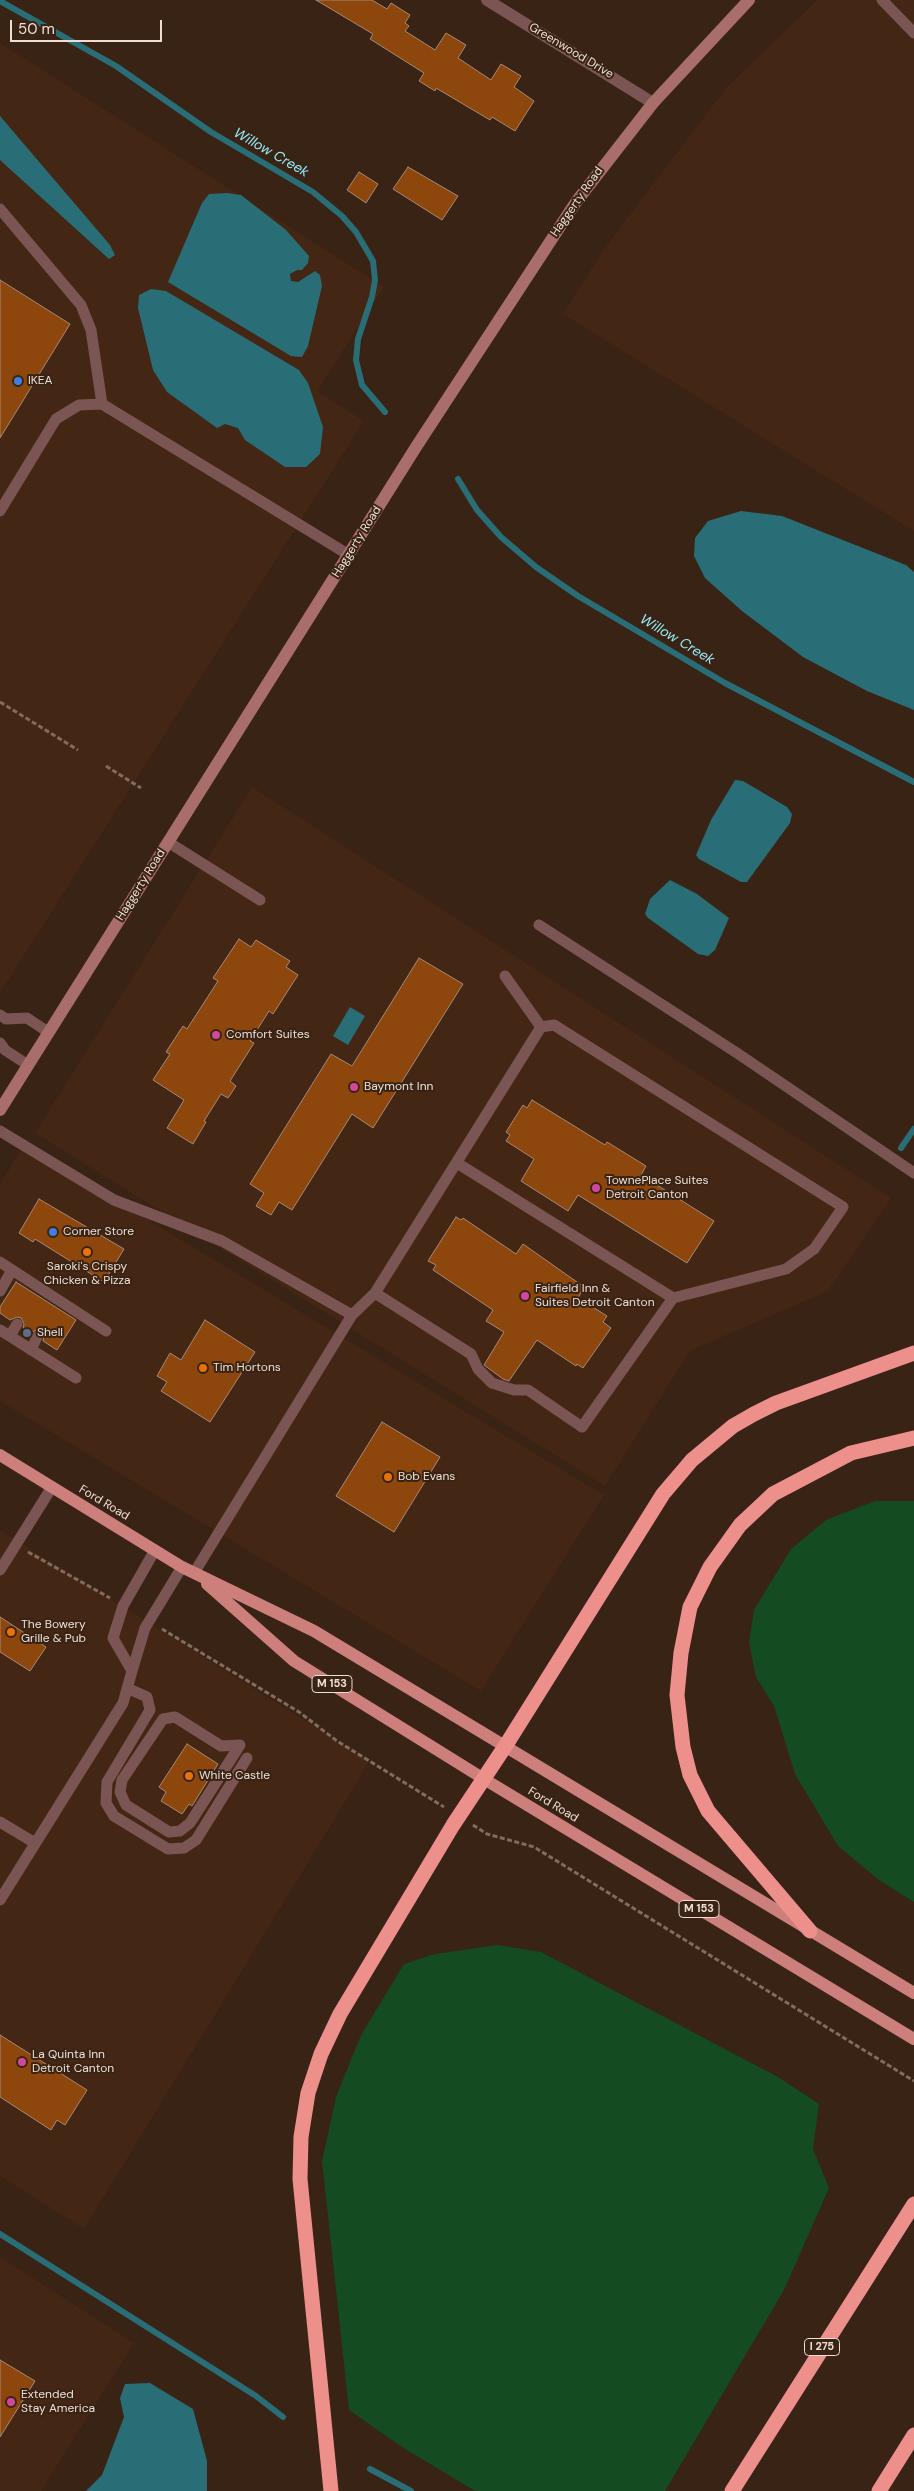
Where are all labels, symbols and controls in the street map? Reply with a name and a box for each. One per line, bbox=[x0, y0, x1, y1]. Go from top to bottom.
scale bar bbox=[12, 10, 165, 42]
text: 50 m bbox=[18, 19, 55, 39]
street label: Greenwood Drive bbox=[526, 20, 616, 82]
water label: Willow Creek bbox=[230, 125, 312, 181]
street label: Haggerty Road bbox=[548, 164, 606, 240]
place label: IKEA bbox=[28, 374, 53, 388]
marker: IKEA bbox=[12, 375, 24, 387]
street label: Haggerty Road bbox=[329, 504, 385, 580]
water label: Willow Creek bbox=[637, 611, 717, 669]
street label: Haggerty Road bbox=[113, 847, 169, 923]
place label: Comfort Suites bbox=[226, 1028, 310, 1042]
marker: Comfort Suites bbox=[210, 1029, 222, 1041]
place label: Baymont Inn bbox=[364, 1080, 433, 1094]
marker: Baymont Inn bbox=[348, 1081, 360, 1093]
place label: TownePlace Suites Detroit Canton bbox=[606, 1174, 709, 1202]
marker: TownePlace Suites Detroit Canton bbox=[590, 1182, 602, 1194]
place label: Corner Store bbox=[63, 1225, 134, 1239]
marker: Corner Store bbox=[47, 1226, 59, 1238]
marker: Saroki's Crispy Chicken & Pizza bbox=[81, 1246, 93, 1258]
place label: Saroki's Crispy Chicken & Pizza bbox=[43, 1260, 131, 1288]
place label: Fairfield Inn & Suites Detroit Canton bbox=[535, 1282, 655, 1310]
marker: Fairfield Inn & Suites Detroit Canton bbox=[519, 1290, 531, 1302]
place label: Shell bbox=[37, 1326, 63, 1340]
marker: Shell bbox=[21, 1327, 33, 1339]
place label: Tim Hortons bbox=[213, 1361, 281, 1375]
marker: Tim Hortons bbox=[197, 1362, 209, 1374]
place label: Bob Evans bbox=[398, 1470, 455, 1484]
marker: Bob Evans bbox=[382, 1471, 394, 1483]
street label: Ford Road bbox=[76, 1482, 132, 1524]
place label: The Bowery Grille & Pub bbox=[21, 1618, 86, 1646]
marker: The Bowery Grille & Pub bbox=[5, 1626, 17, 1638]
road number: M 153 bbox=[312, 1676, 352, 1692]
place label: White Castle bbox=[199, 1769, 270, 1783]
marker: White Castle bbox=[183, 1770, 195, 1782]
street label: Ford Road bbox=[525, 1784, 581, 1826]
road number: M 153 bbox=[679, 1900, 719, 1918]
place label: La Quinta Inn Detroit Canton bbox=[32, 2048, 114, 2076]
marker: La Quinta Inn Detroit Canton bbox=[16, 2056, 28, 2068]
road number: I 275 bbox=[804, 2338, 840, 2356]
place label: Extended Stay America bbox=[21, 2388, 95, 2416]
marker: Extended Stay America bbox=[5, 2396, 17, 2408]

